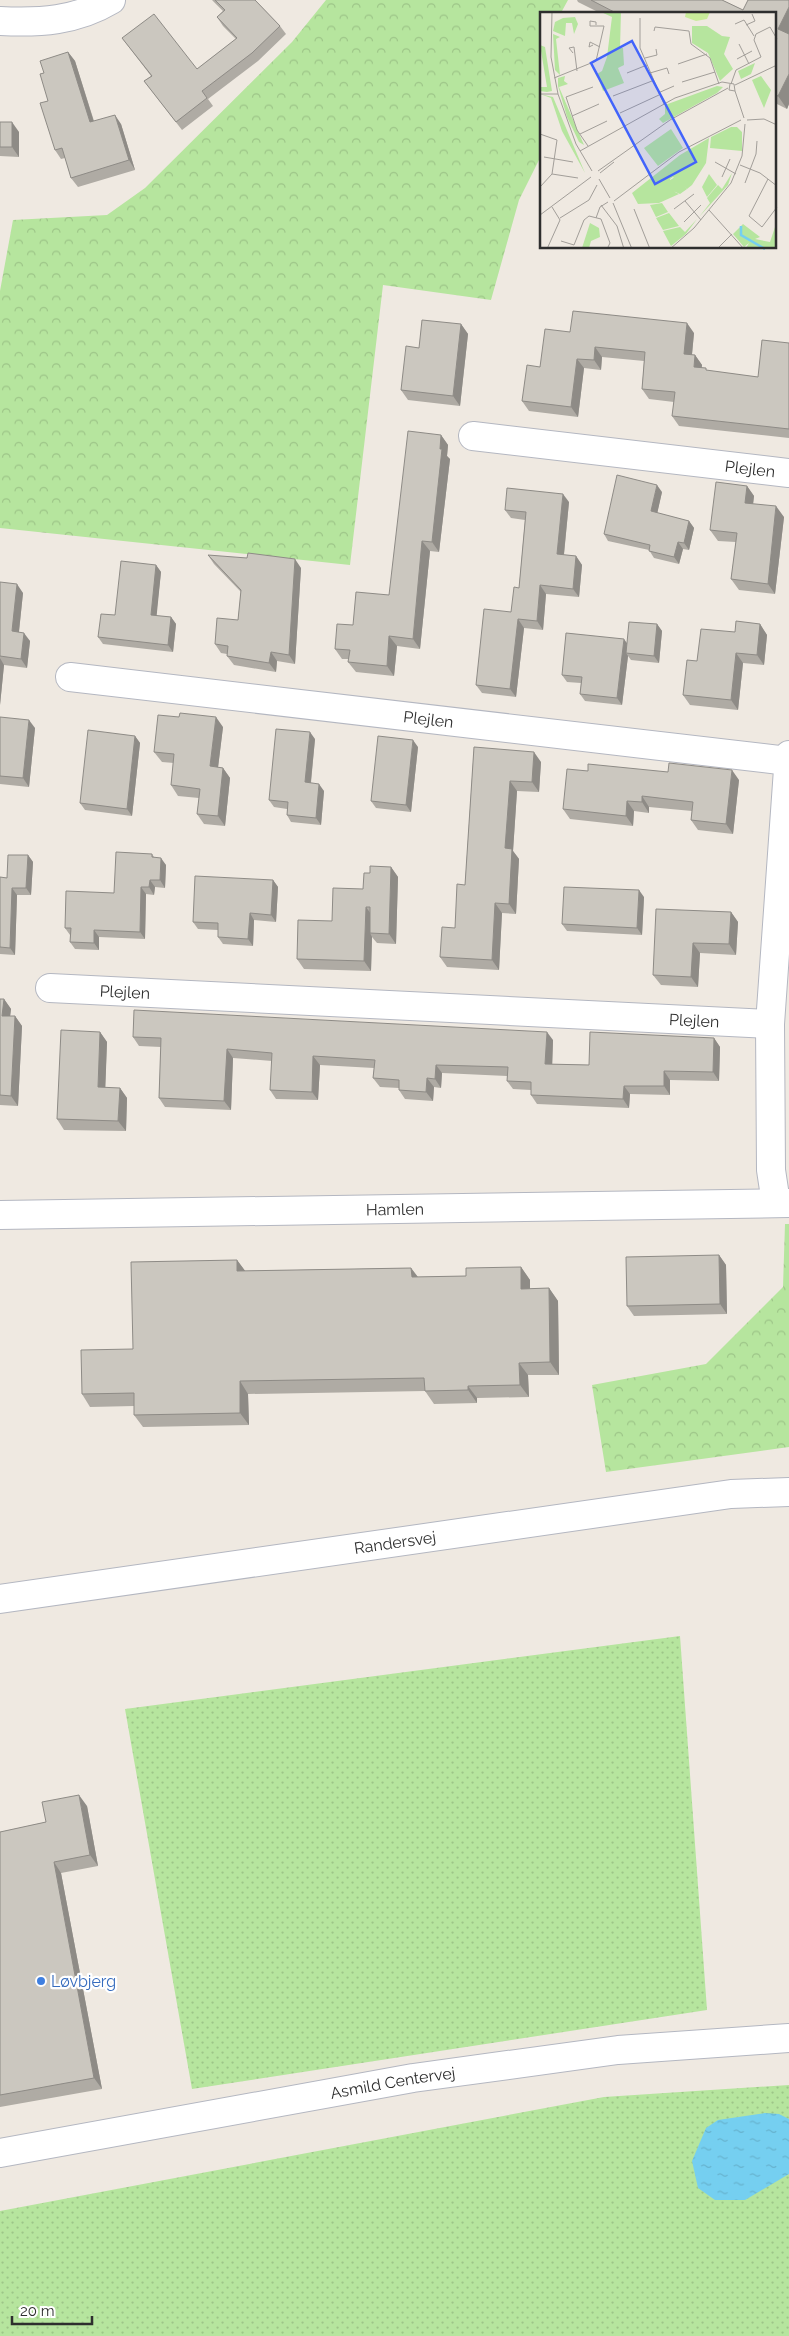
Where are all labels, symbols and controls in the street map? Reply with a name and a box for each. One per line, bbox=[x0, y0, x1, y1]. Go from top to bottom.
inset map bbox=[540, 12, 776, 249]
street label: Plejlen bbox=[724, 457, 776, 481]
street label: Plejlen bbox=[402, 707, 455, 732]
street label: Plejlen bbox=[99, 981, 151, 1003]
street label: Plejlen bbox=[669, 1010, 720, 1031]
street label: Hamlen bbox=[366, 1200, 424, 1219]
street label: Randersvej bbox=[353, 1528, 437, 1558]
place label: Løvbjerg bbox=[51, 1972, 116, 1991]
marker: Løvbjerg bbox=[35, 1975, 47, 1987]
street label: Asmild Centervej bbox=[329, 2063, 456, 2103]
scale bar bbox=[12, 2294, 92, 2326]
text: 20 m bbox=[20, 2302, 55, 2320]

